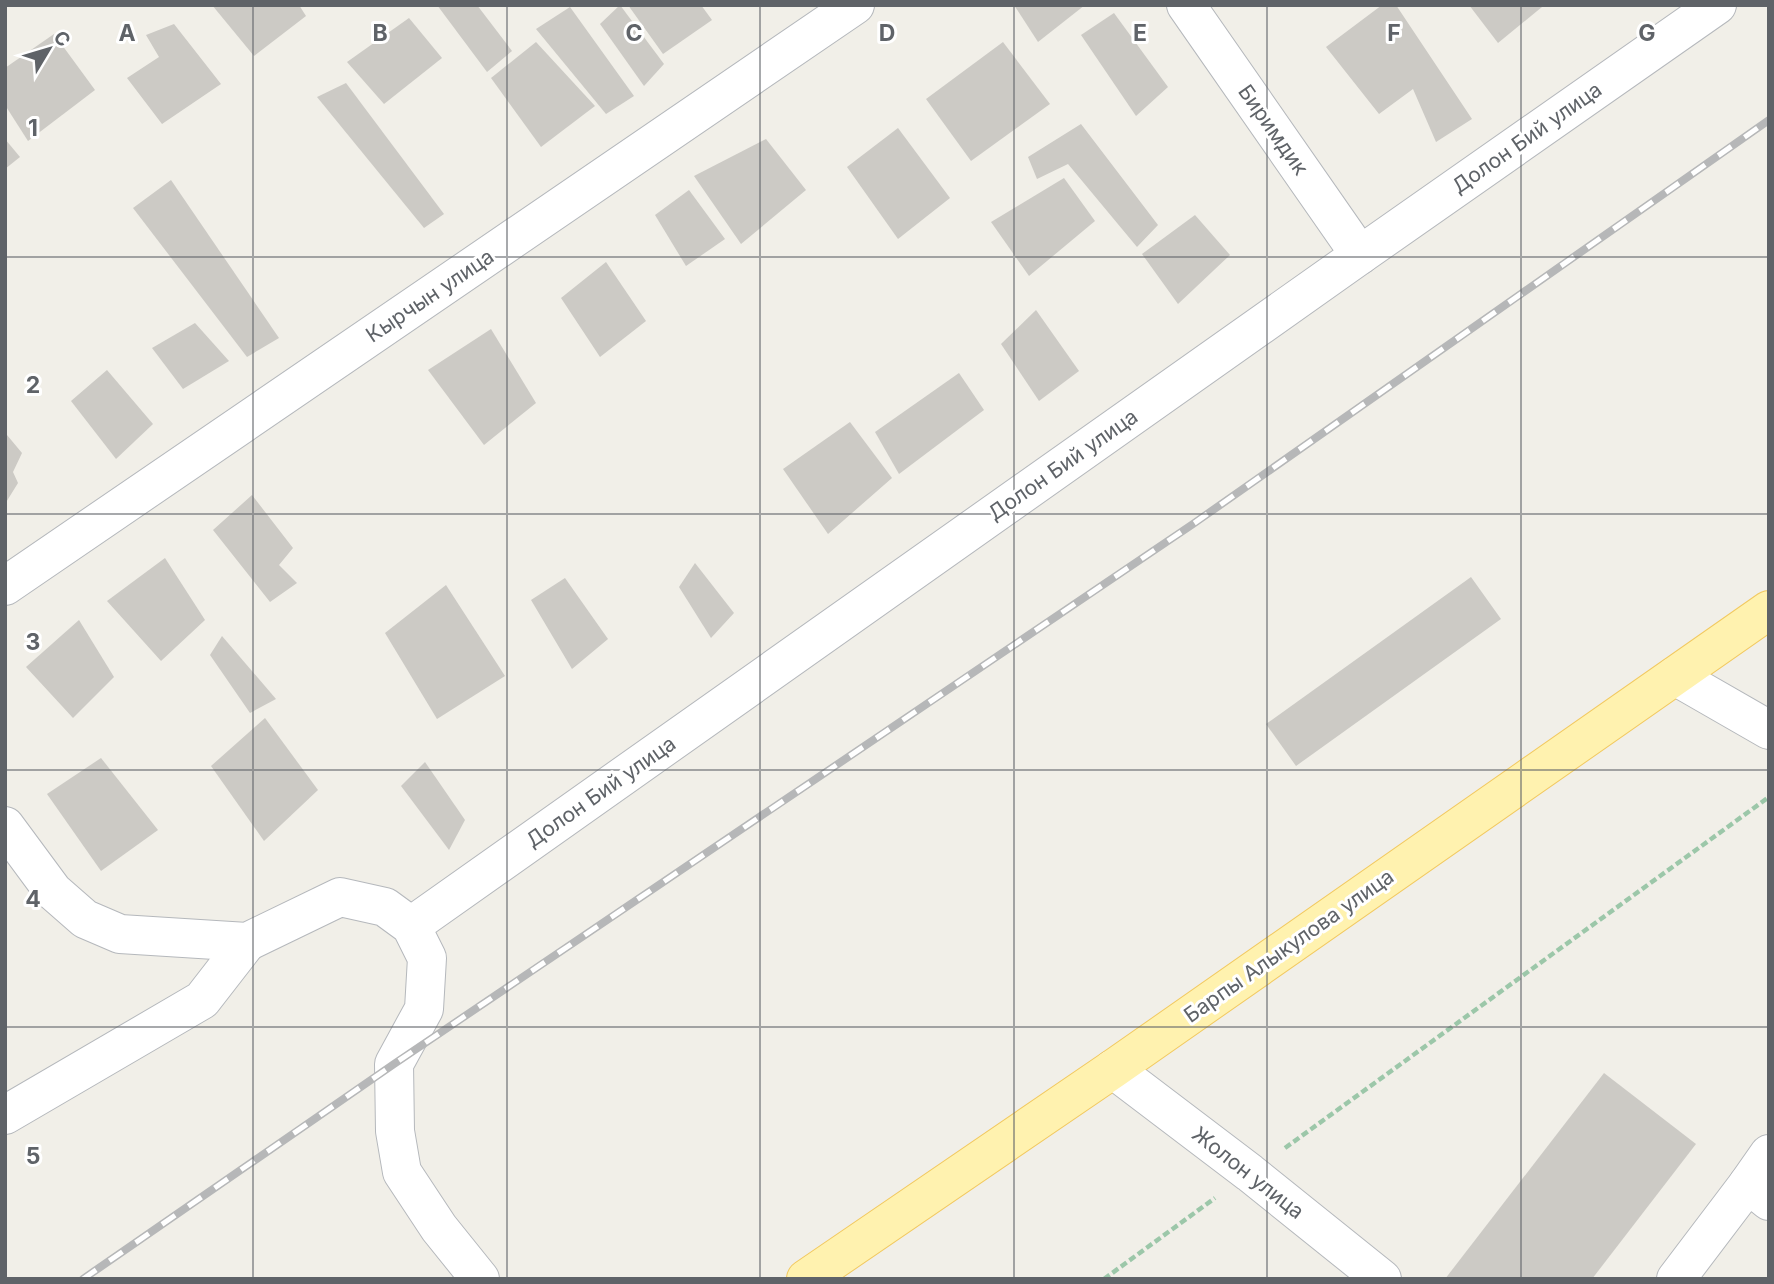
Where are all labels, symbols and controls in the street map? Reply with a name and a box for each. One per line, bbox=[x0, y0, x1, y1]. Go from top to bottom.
north arrow bbox=[14, 14, 84, 84]
text: A bbox=[118, 19, 136, 47]
text: B bbox=[372, 19, 388, 47]
text: C bbox=[625, 19, 643, 47]
text: D bbox=[879, 19, 895, 47]
text: E bbox=[1133, 19, 1147, 47]
text: F bbox=[1387, 19, 1401, 47]
text: G bbox=[1638, 19, 1656, 47]
text: С bbox=[49, 26, 75, 51]
street label: Долон Бий улица bbox=[1447, 77, 1606, 199]
street label: Биримдик bbox=[1233, 80, 1314, 180]
text: 1 bbox=[28, 114, 38, 142]
street label: Кырчын улица bbox=[361, 244, 498, 347]
text: 2 bbox=[26, 371, 40, 399]
street label: Долон Бий улица bbox=[983, 404, 1142, 526]
text: 3 bbox=[26, 628, 40, 656]
street label: Долон Бий улица bbox=[521, 731, 680, 853]
street label: Барпы Алыкулова улица bbox=[1179, 864, 1398, 1028]
text: 4 bbox=[25, 885, 41, 913]
street label: Жолон улица bbox=[1187, 1121, 1309, 1224]
text: 5 bbox=[26, 1142, 40, 1170]

